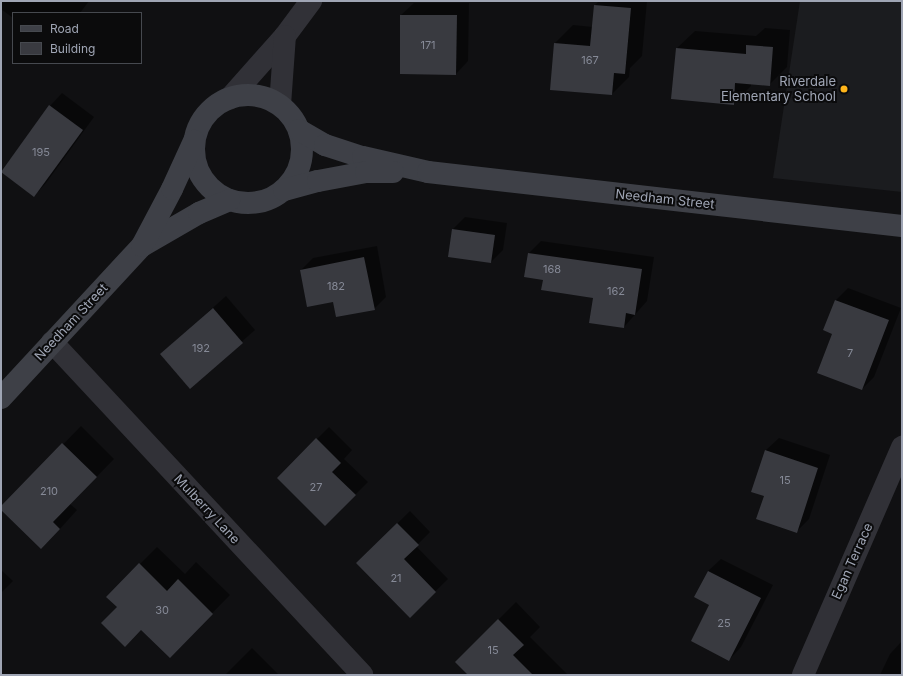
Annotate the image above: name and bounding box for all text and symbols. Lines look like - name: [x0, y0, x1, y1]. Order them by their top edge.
- legend: [12, 12, 142, 64]
- text: Road: [50, 21, 79, 36]
- house number: 171: [420, 38, 436, 52]
- text: Building: [50, 41, 95, 56]
- house number: 167: [581, 53, 599, 67]
- place label: Riverdale Elementary School: [721, 74, 836, 105]
- marker: Riverdale Elementary School: [839, 84, 849, 94]
- house number: 195: [32, 145, 50, 159]
- street label: Needham Street: [615, 186, 715, 212]
- house number: 168: [543, 262, 561, 276]
- house number: 182: [327, 279, 345, 293]
- street label: Needham Street: [31, 280, 111, 364]
- house number: 162: [607, 284, 625, 298]
- house number: 192: [192, 341, 210, 355]
- house number: 7: [847, 346, 853, 360]
- street label: Mulberry Lane: [171, 471, 243, 547]
- house number: 15: [779, 473, 791, 487]
- house number: 27: [310, 480, 322, 494]
- house number: 210: [40, 484, 58, 498]
- street label: Egan Terrace: [828, 521, 876, 601]
- house number: 21: [390, 571, 402, 585]
- house number: 30: [155, 603, 169, 617]
- house number: 25: [717, 616, 731, 630]
- house number: 15: [487, 643, 499, 657]

